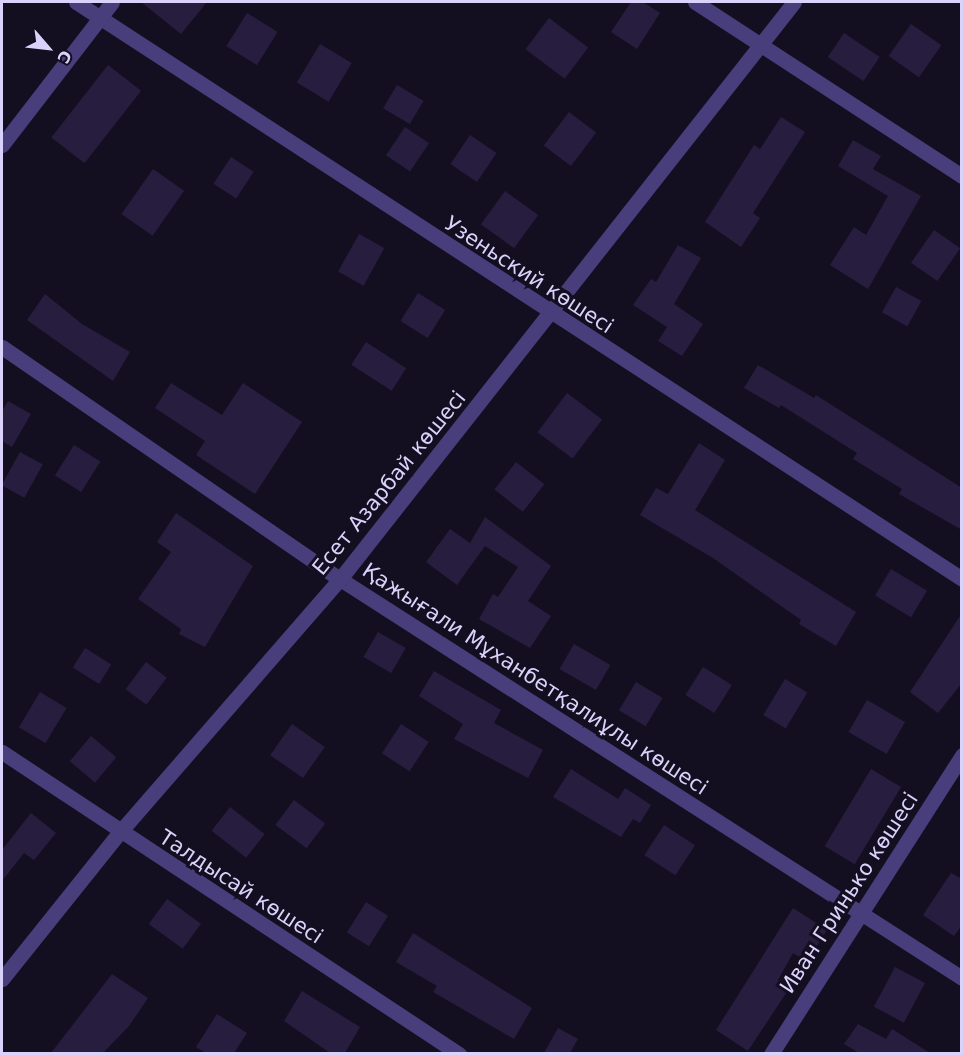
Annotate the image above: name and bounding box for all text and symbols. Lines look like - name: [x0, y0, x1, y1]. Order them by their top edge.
- north arrow: [18, 18, 78, 78]
- text: С: [53, 47, 75, 66]
- street label: Узеньский көшесі: [440, 211, 618, 339]
- street label: Есет Азарбай көшесі: [307, 386, 471, 580]
- street label: Қажығали Мұханбетқалиұлы көшесі: [358, 558, 712, 800]
- street label: Иван Гринько көшесі: [775, 788, 923, 998]
- street label: Талдысай көшесі: [154, 825, 328, 949]

